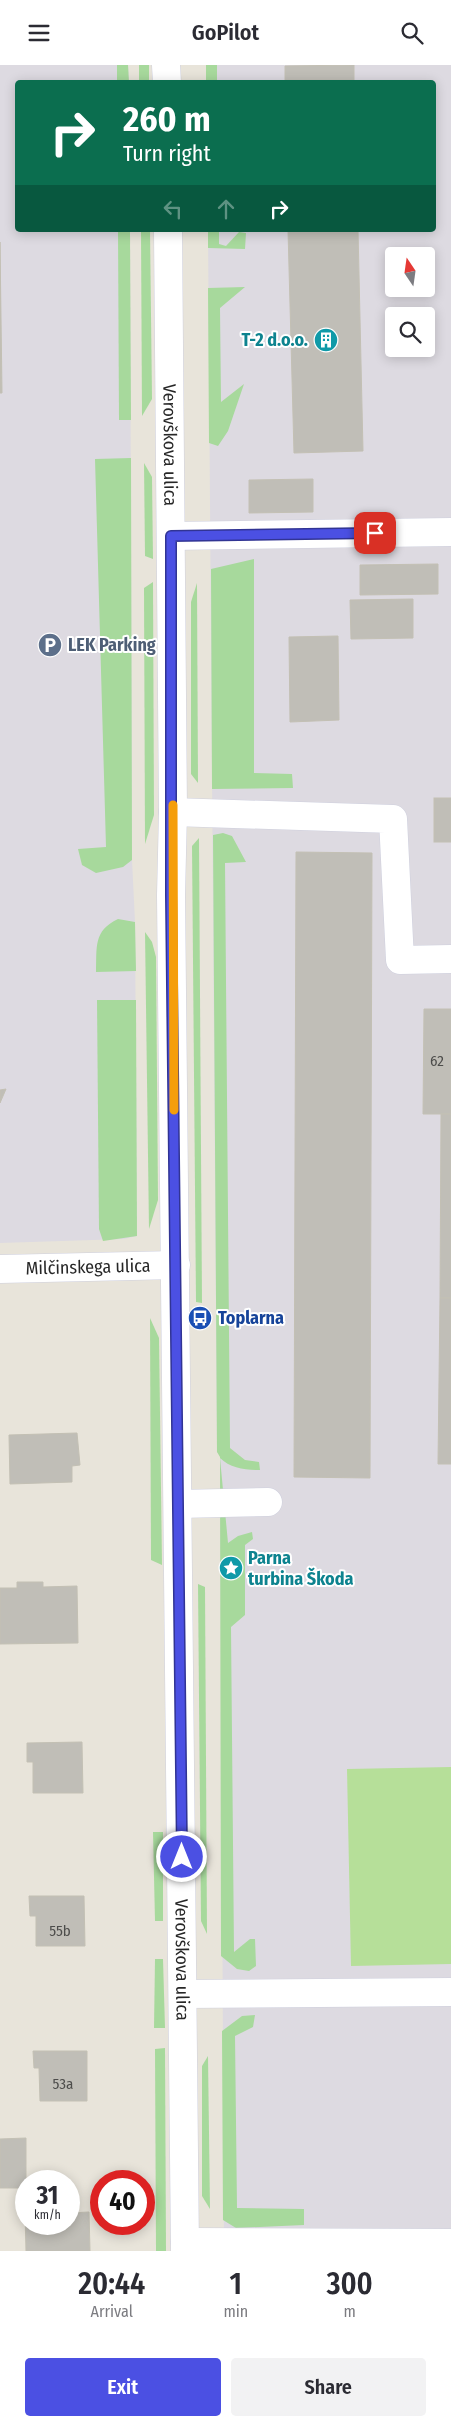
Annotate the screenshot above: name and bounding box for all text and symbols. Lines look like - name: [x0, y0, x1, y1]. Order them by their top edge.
- icon: menu: [25, 19, 53, 47]
- text: GoPilot: [192, 19, 259, 46]
- icon: search: [398, 19, 426, 47]
- text: 260 m: [123, 98, 211, 140]
- icon: right: [40, 100, 105, 165]
- text: Turn right: [123, 140, 211, 167]
- icon: left: [159, 195, 187, 223]
- icon: ahead: [212, 195, 240, 223]
- icon: right: [265, 195, 293, 223]
- north arrow: [385, 247, 435, 297]
- map controls: [385, 247, 435, 357]
- button: search: [385, 307, 435, 357]
- building icon: T-2 d.o.o.: [313, 327, 339, 353]
- place label: T-2 d.o.o.: [241, 329, 308, 351]
- street label: Verovškova ulica: [158, 384, 181, 506]
- pin: [354, 512, 396, 554]
- icon: arrive: [361, 519, 389, 547]
- parking icon: LEK Parking: [37, 632, 63, 658]
- place label: LEK Parking: [68, 634, 156, 656]
- house number: 62: [430, 1052, 444, 1070]
- street label: Milčinskega ulica: [25, 1255, 151, 1279]
- bus stop icon: Toplarna: [187, 1305, 213, 1331]
- place label: Toplarna: [218, 1307, 284, 1329]
- place label: Parna turbina Škoda: [248, 1547, 354, 1590]
- place icon: Parna turbina Škoda: [218, 1555, 244, 1581]
- position arrow: [155, 1830, 207, 1882]
- street label: Verovškova ulica: [170, 1899, 194, 2021]
- house number: 55b: [49, 1922, 71, 1940]
- house number: 53a: [53, 2075, 73, 2093]
- speed limit sign: 40: [90, 2170, 155, 2235]
- text: 31: [37, 2181, 58, 2211]
- text: km/h: [34, 2208, 61, 2222]
- text: 20:44: [78, 2266, 145, 2302]
- text: 1: [230, 2266, 242, 2302]
- text: 300: [326, 2266, 373, 2302]
- text: Arrival: [90, 2302, 133, 2321]
- text: min: [223, 2302, 248, 2321]
- text: m: [343, 2302, 356, 2321]
- button: Exit: [25, 2358, 221, 2416]
- button: Share: [231, 2358, 426, 2416]

